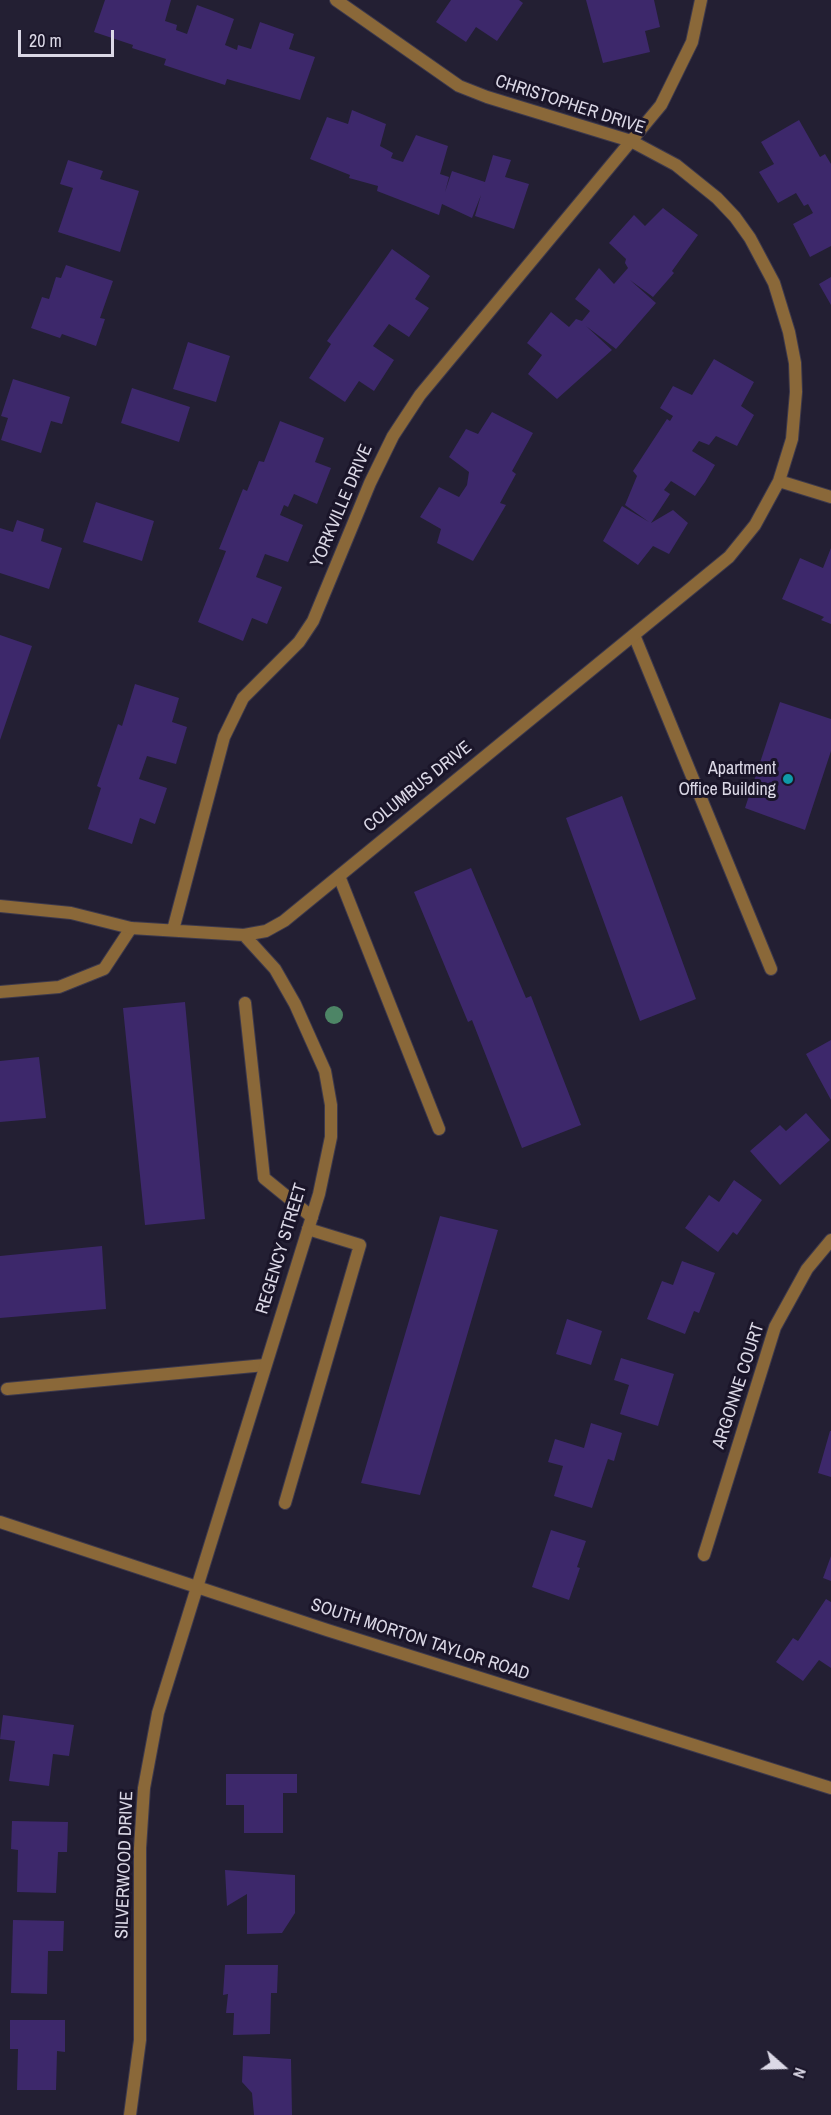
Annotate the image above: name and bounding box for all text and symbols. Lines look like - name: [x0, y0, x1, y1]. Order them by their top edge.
- scale bar: [21, 18, 117, 56]
- text: 20 m: [29, 28, 62, 53]
- street label: CHRISTOPHER DRIVE: [492, 71, 648, 139]
- street label: YORKVILLE DRIVE: [306, 441, 378, 571]
- street label: COLUMBUS DRIVE: [360, 737, 476, 837]
- place label: Apartment Office Building: [679, 758, 776, 800]
- marker: Apartment Office Building: [781, 772, 795, 786]
- street label: REGENCY STREET: [252, 1181, 312, 1317]
- street label: ARGONNE COURT: [708, 1320, 770, 1452]
- street label: SOUTH MORTON TAYLOR ROAD: [308, 1594, 532, 1686]
- street label: SILVERWOOD DRIVE: [112, 1791, 138, 1939]
- north arrow: [753, 2037, 813, 2097]
- text: N: [788, 2065, 812, 2081]

